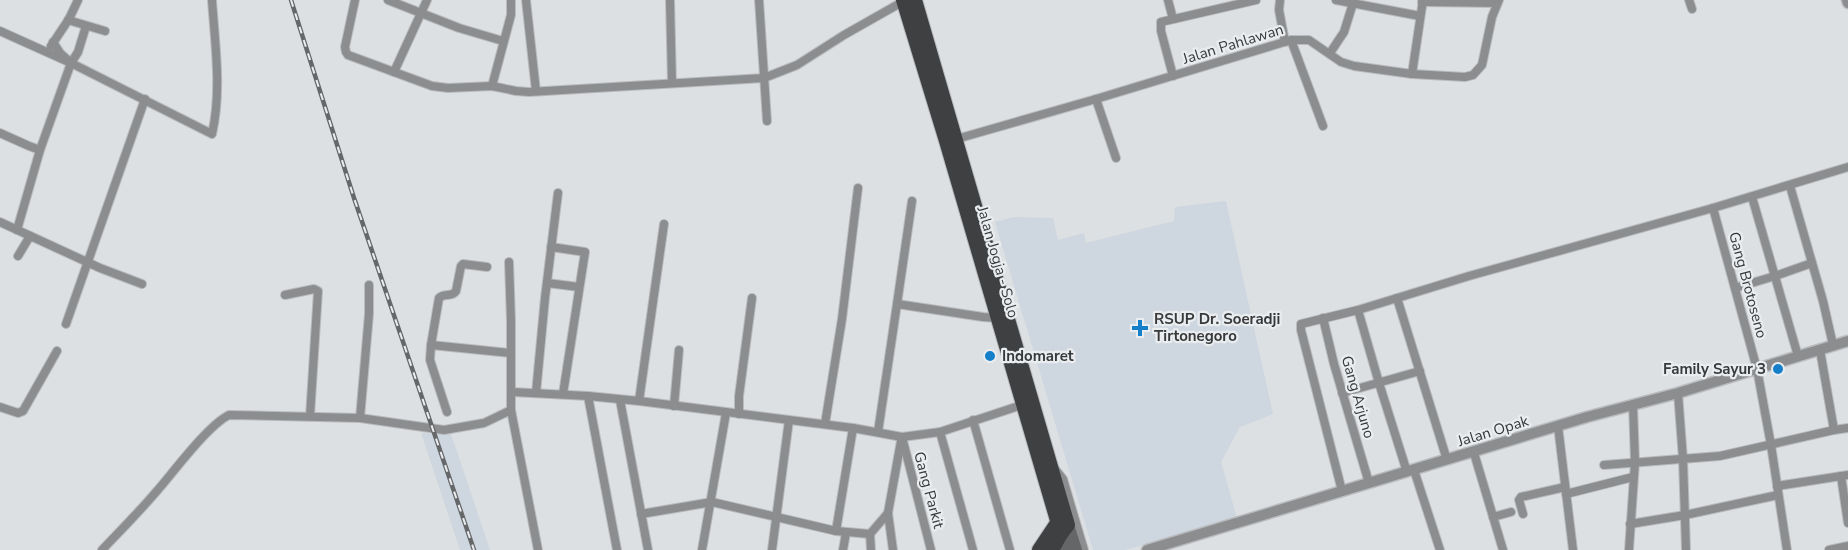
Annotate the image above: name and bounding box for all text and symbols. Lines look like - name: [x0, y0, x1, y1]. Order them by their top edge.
- street label: Jalan Pahlawan: [1179, 19, 1286, 69]
- street label: Jalan Jogja - Solo: [972, 203, 1024, 320]
- street label: Gang Brotoseno: [1724, 230, 1772, 340]
- place label: RSUP Dr. Soeradji Tirtonegoro: [1154, 309, 1280, 346]
- marker: RSUP Dr. Soeradji Tirtonegoro: [1131, 319, 1149, 337]
- place label: Indomaret: [1002, 346, 1074, 366]
- marker: Indomaret: [983, 349, 997, 363]
- street label: Gang Arjuno: [1337, 353, 1379, 441]
- place label: Family Sayur 3: [1663, 359, 1766, 379]
- marker: Family Sayur 3: [1771, 362, 1785, 376]
- street label: Jalan Opak: [1454, 411, 1531, 452]
- street label: Gang Parkit: [909, 449, 949, 531]

